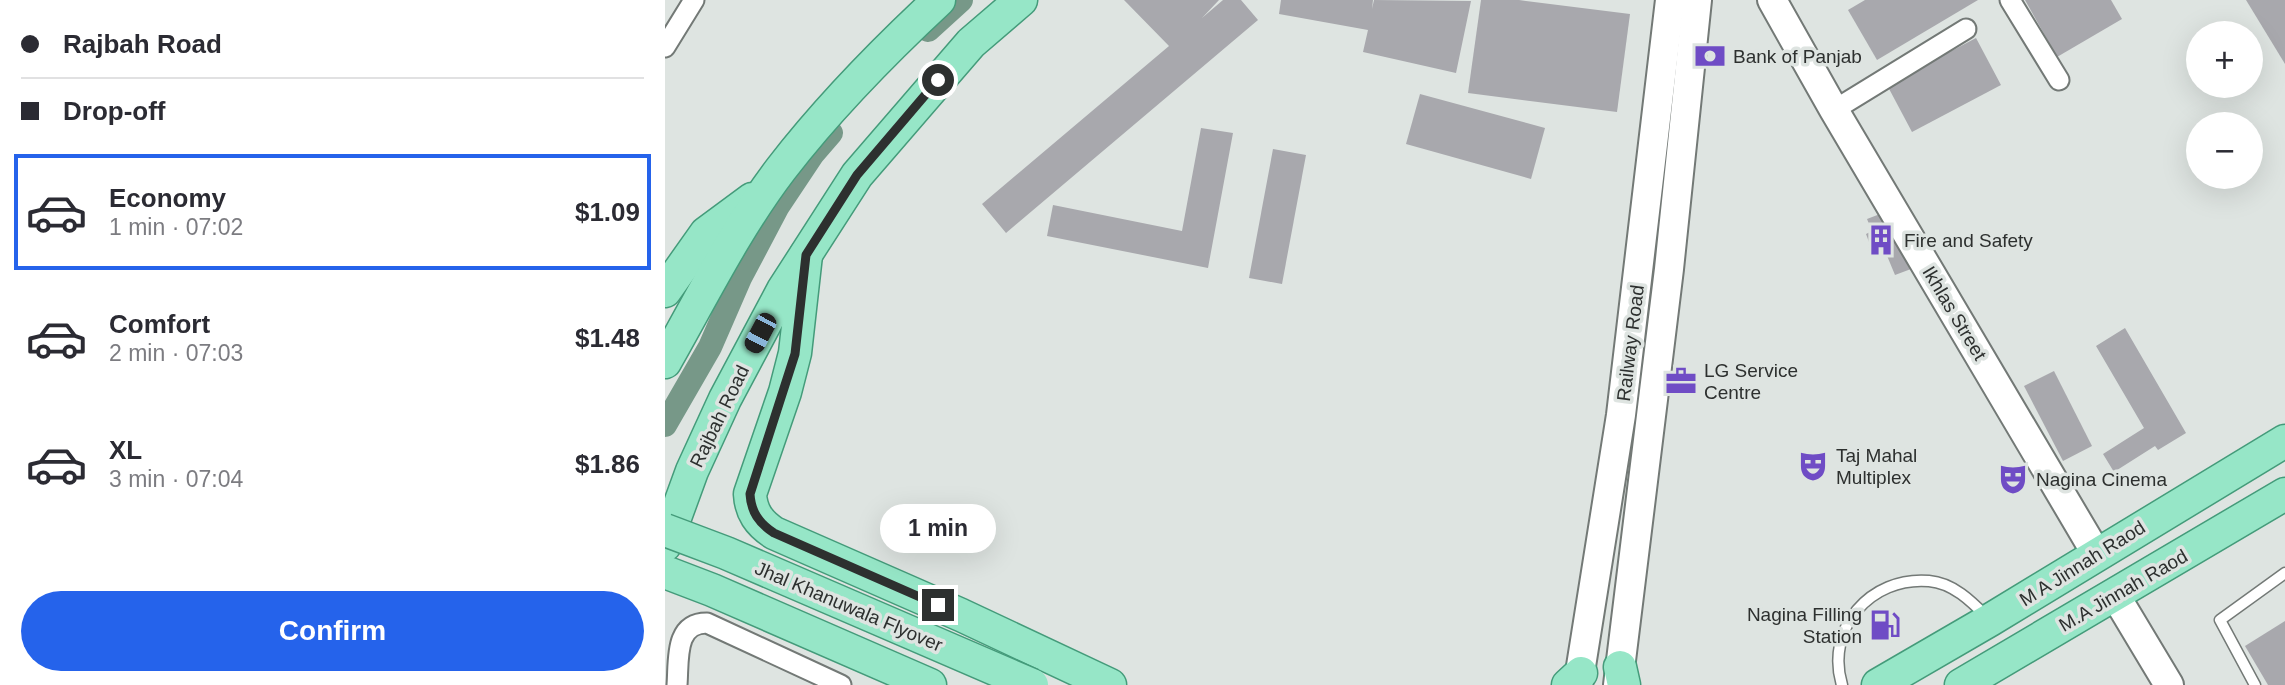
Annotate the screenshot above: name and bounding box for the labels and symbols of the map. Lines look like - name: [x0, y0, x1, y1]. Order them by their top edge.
- bank icon: Bank of Panjab: [1693, 39, 1727, 73]
- place label: Bank of Panjab: [1733, 46, 1862, 67]
- route start: [922, 64, 954, 96]
- building icon: Fire and Safety: [1864, 223, 1898, 257]
- place label: Fire and Safety: [1904, 230, 2033, 251]
- street label: Ikhlas Street: [1918, 263, 1991, 365]
- street label: Railway Road: [1613, 284, 1648, 403]
- car: [741, 310, 780, 356]
- place label: LG Service Centre: [1704, 360, 1798, 403]
- street label: Rajbah Road: [686, 362, 753, 471]
- office icon: LG Service Centre: [1664, 364, 1698, 398]
- place label: Taj Mahal Multiplex: [1836, 445, 1917, 488]
- theatre icon: Taj Mahal Multiplex: [1796, 449, 1830, 483]
- theatre icon: Nagina Cinema: [1996, 462, 2030, 496]
- place label: Nagina Cinema: [2036, 469, 2167, 490]
- callout: 1 min: [880, 504, 996, 552]
- street label: M A Jinnah Raod: [2016, 516, 2149, 610]
- street label: M.A Jinnah Raod: [2055, 545, 2191, 636]
- street label: Jhal Khanuwala Flyover: [752, 557, 946, 656]
- route end: [922, 589, 954, 621]
- place label: Nagina Filling Station: [1747, 604, 1862, 647]
- fuel station icon: Nagina Filling Station: [1868, 608, 1902, 642]

